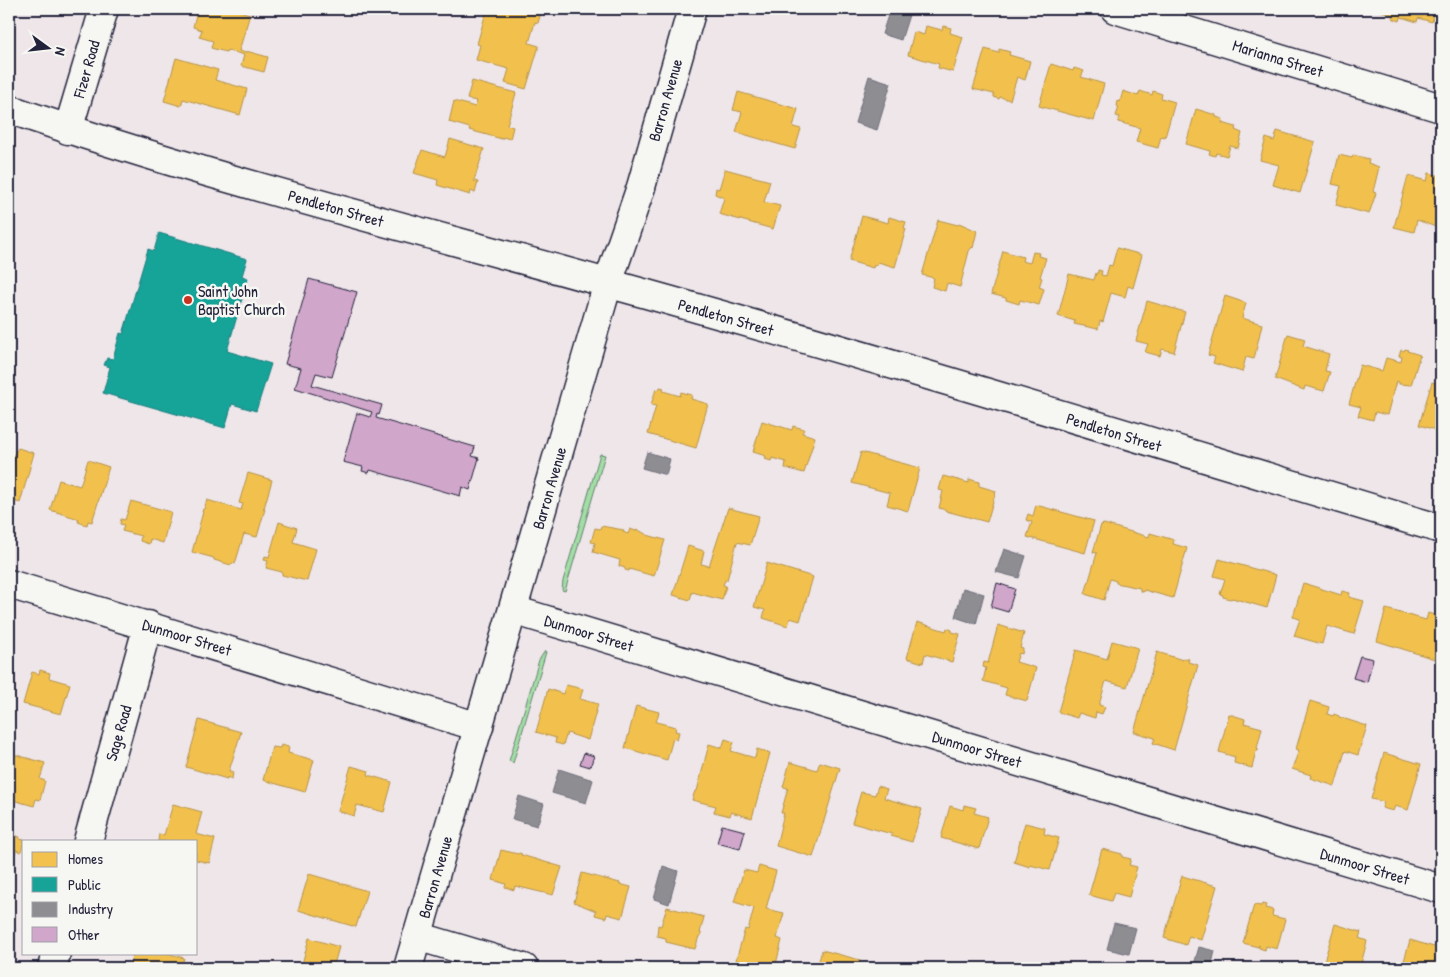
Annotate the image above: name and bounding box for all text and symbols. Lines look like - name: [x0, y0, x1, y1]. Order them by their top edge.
- north arrow: [22, 22, 72, 72]
- street label: Marianna Street: [1230, 34, 1326, 82]
- street label: Fizer Road: [67, 38, 105, 101]
- text: N: [51, 45, 71, 58]
- street label: Barron Avenue: [643, 56, 687, 144]
- street label: Pendleton Street: [286, 184, 387, 232]
- place label: Saint John Baptist Church: [198, 280, 285, 320]
- street label: Pendleton Street: [676, 293, 777, 341]
- marker: Saint John Baptist Church: [182, 294, 194, 306]
- street label: Pendleton Street: [1064, 407, 1165, 457]
- street label: Barron Avenue: [527, 444, 571, 532]
- street label: Dunmoor Street: [542, 609, 637, 657]
- street label: Dunmoor Street: [140, 613, 235, 661]
- street label: Sage Road: [100, 703, 136, 763]
- street label: Dunmoor Street: [930, 725, 1025, 773]
- street label: Barron Avenue: [413, 833, 457, 921]
- legend: [22, 840, 198, 954]
- street label: Dunmoor Street: [1318, 842, 1413, 890]
- text: Homes: [68, 848, 103, 869]
- text: Public: [68, 874, 101, 895]
- text: Industry: [68, 898, 113, 919]
- text: Other: [68, 924, 100, 945]

